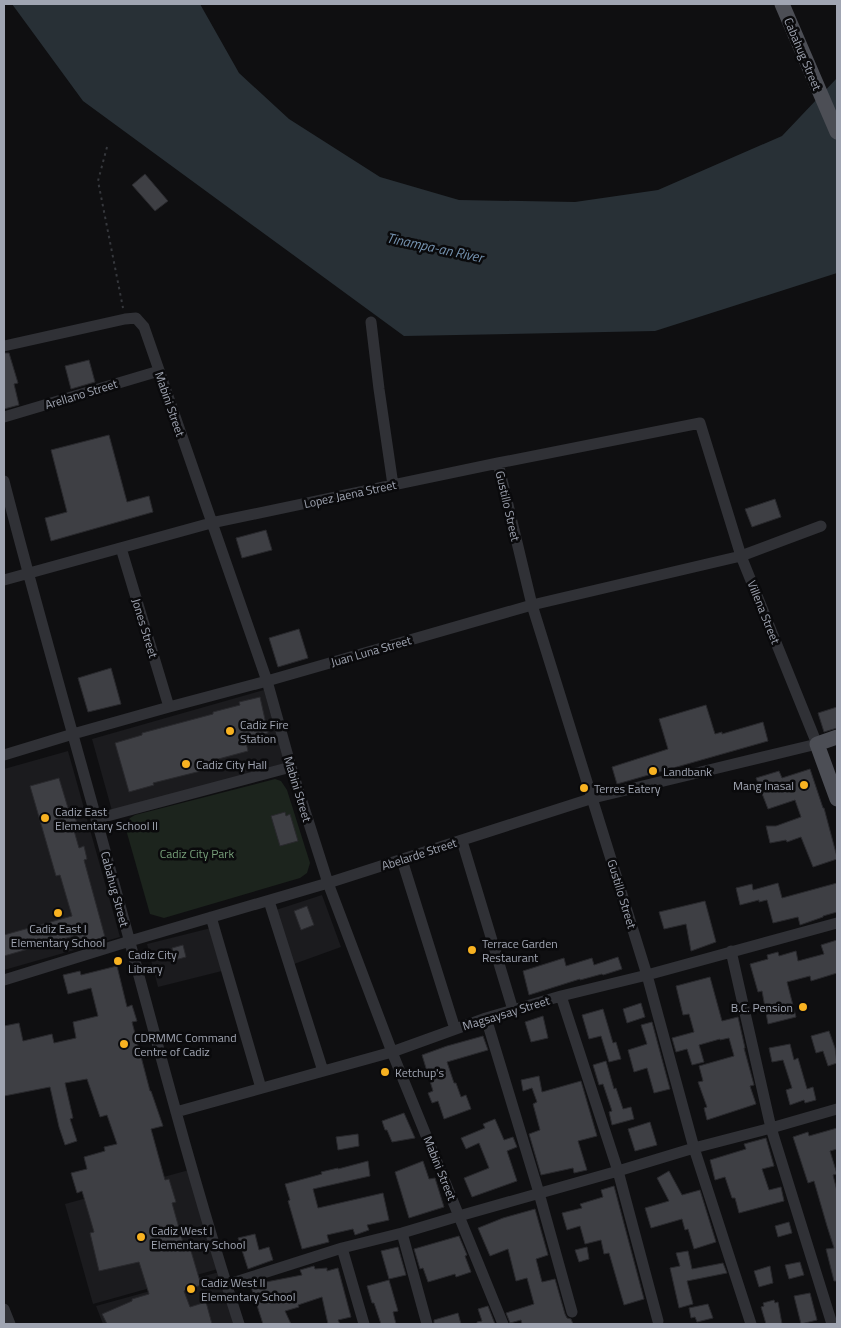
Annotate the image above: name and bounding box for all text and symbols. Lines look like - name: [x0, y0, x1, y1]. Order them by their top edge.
- street label: Cabahug Street: [779, 15, 827, 94]
- water label: Tinampa-an River: [385, 227, 487, 268]
- street label: Mabini Street: [150, 369, 190, 440]
- street label: Arellano Street: [42, 374, 120, 414]
- street label: Gustillo Street: [491, 469, 525, 544]
- street label: Lopez Jaena Street: [302, 475, 399, 513]
- street label: Villena Street: [743, 577, 786, 647]
- street label: Jones Street: [127, 596, 163, 661]
- street label: Juan Luna Street: [328, 630, 414, 672]
- place label: Cadiz Fire Station: [240, 715, 289, 748]
- marker: Cadiz Fire Station: [224, 725, 236, 737]
- street label: Mabini Street: [279, 754, 317, 825]
- place label: Cadiz City Hall: [196, 755, 267, 774]
- marker: Cadiz City Hall: [180, 758, 192, 770]
- place label: Landbank: [663, 762, 712, 781]
- marker: Landbank: [647, 765, 659, 777]
- place label: Mang Inasal: [733, 776, 794, 795]
- place label: Terres Eatery: [594, 779, 661, 798]
- marker: Mang Inasal: [798, 779, 810, 791]
- marker: Terres Eatery: [578, 782, 590, 794]
- place label: Cadiz East Elementary School II: [55, 802, 158, 835]
- marker: Cadiz East Elementary School II: [39, 812, 51, 824]
- street label: Abelarde Street: [379, 833, 460, 875]
- park label: Cadiz City Park: [160, 844, 234, 863]
- street label: Cabahug Street: [96, 849, 134, 930]
- street label: Gustillo Street: [602, 857, 642, 932]
- marker: Cadiz East I Elementary School: [52, 907, 64, 919]
- place label: Cadiz East I Elementary School: [11, 919, 105, 952]
- place label: Terrace Garden Restaurant: [482, 934, 558, 967]
- marker: Terrace Garden Restaurant: [466, 944, 478, 956]
- place label: Cadiz City Library: [128, 945, 177, 978]
- marker: Cadiz City Library: [112, 955, 124, 967]
- street label: Magsaysay Street: [460, 990, 553, 1035]
- place label: B.C. Pension: [731, 998, 793, 1017]
- marker: B.C. Pension: [797, 1001, 809, 1013]
- place label: CDRMMC Command Centre of Cadiz: [134, 1028, 237, 1061]
- marker: CDRMMC Command Centre of Cadiz: [118, 1038, 130, 1050]
- place label: Ketchup's: [395, 1063, 445, 1082]
- marker: Ketchup's: [379, 1066, 391, 1078]
- street label: Mabini Street: [419, 1133, 462, 1204]
- place label: Cadiz West I Elementary School: [151, 1221, 245, 1254]
- marker: Cadiz West I Elementary School: [135, 1231, 147, 1243]
- place label: Cadiz West II Elementary School: [201, 1273, 295, 1306]
- marker: Cadiz West II Elementary School: [185, 1283, 197, 1295]

